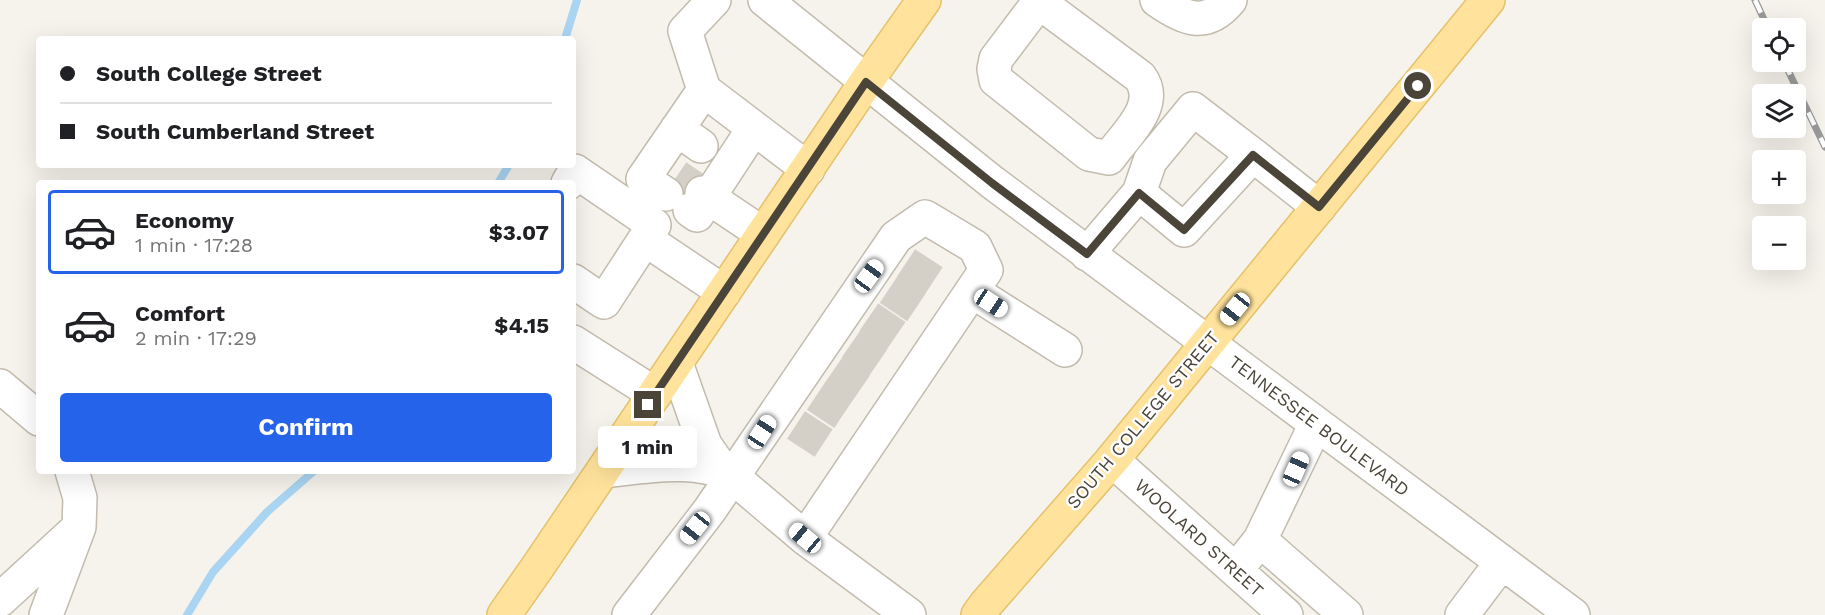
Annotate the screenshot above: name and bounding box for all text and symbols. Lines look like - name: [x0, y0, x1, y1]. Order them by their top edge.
- map controls: [1752, 18, 1806, 270]
- button: locate: [1752, 18, 1806, 72]
- text: South College Street: [96, 61, 322, 86]
- route start: [1404, 72, 1431, 99]
- button: layers: [1752, 84, 1806, 138]
- text: South Cumberland Street: [96, 119, 374, 144]
- button: +: [1752, 150, 1806, 204]
- icon: car: [63, 205, 117, 259]
- text: Economy: [135, 208, 234, 233]
- button: −: [1752, 216, 1806, 270]
- text: $3.07: [489, 220, 549, 245]
- text: 1 min · 17:28: [135, 233, 253, 257]
- car: [851, 256, 887, 296]
- car: [971, 286, 1011, 320]
- car: [1217, 289, 1253, 329]
- icon: car: [63, 298, 117, 352]
- text: Comfort: [135, 301, 225, 326]
- text: $4.15: [494, 313, 549, 338]
- text: 2 min · 17:29: [135, 326, 257, 350]
- street label: SOUTH COLLEGE STREET: [1062, 327, 1223, 513]
- street label: TENNESSEE BOULEVARD: [1225, 351, 1414, 500]
- route end: [634, 391, 661, 418]
- button: Confirm: [60, 393, 552, 462]
- car: [745, 412, 779, 452]
- callout: 1 min: [598, 426, 698, 468]
- text: 1 min: [622, 435, 673, 459]
- car: [1280, 449, 1312, 489]
- street label: WOOLARD STREET: [1131, 474, 1268, 601]
- car: [677, 508, 713, 548]
- car: [785, 520, 825, 556]

